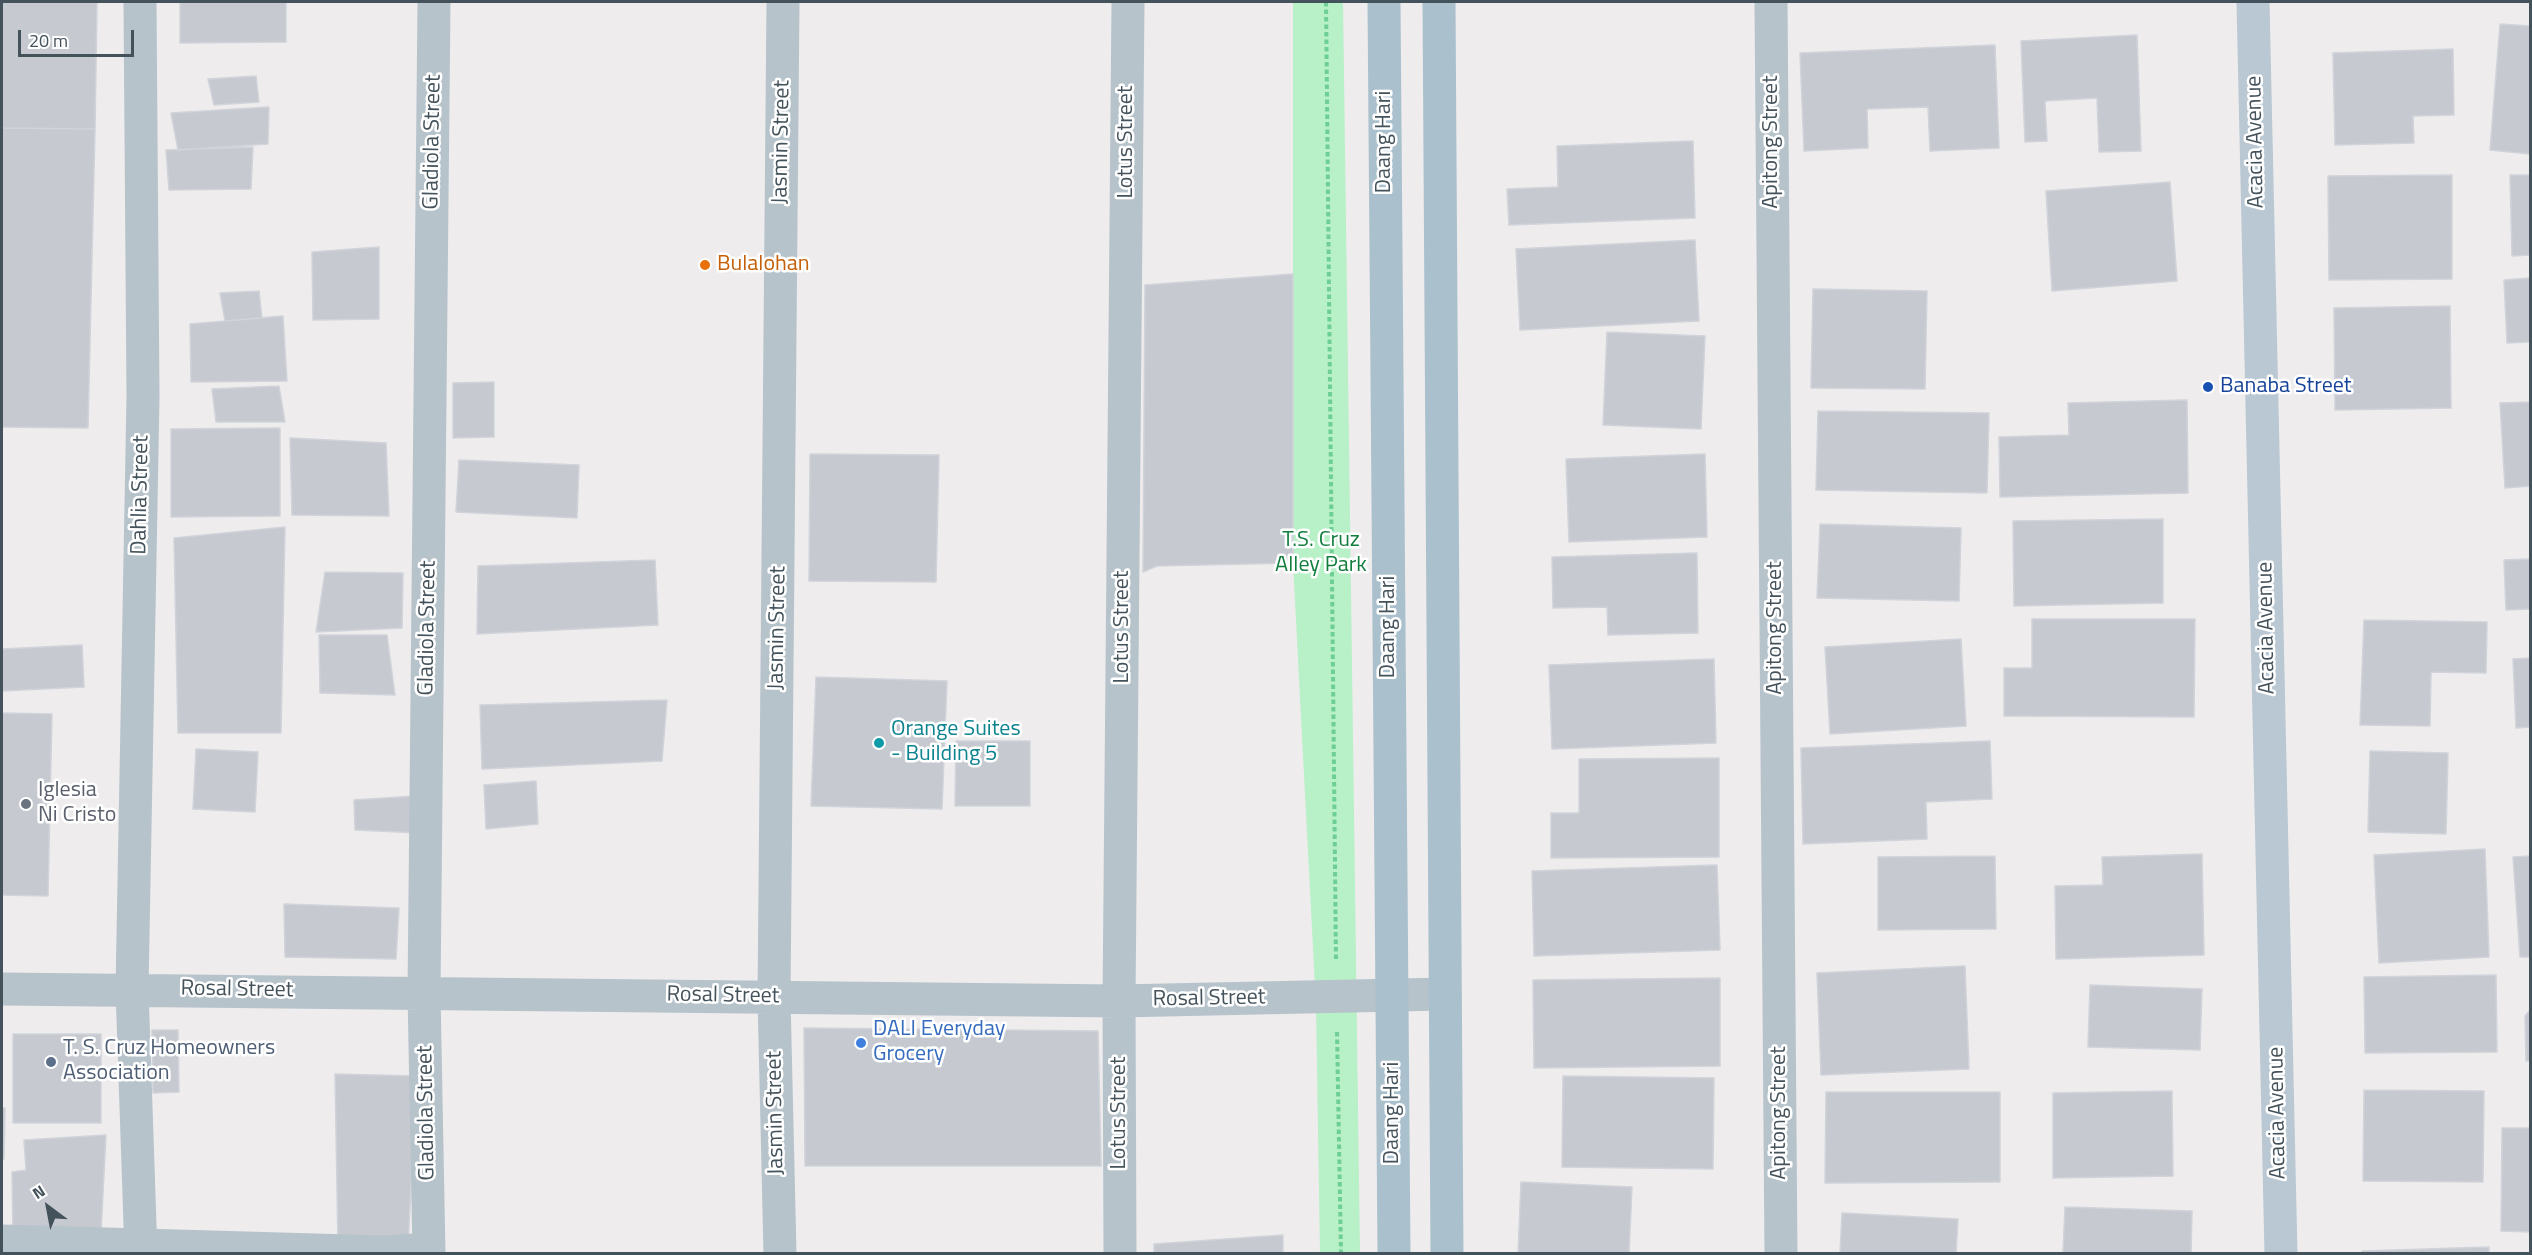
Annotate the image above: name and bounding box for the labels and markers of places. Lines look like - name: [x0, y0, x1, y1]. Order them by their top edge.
- place label: Bulalohan: [717, 252, 810, 278]
- marker: Bulalohan: [698, 258, 712, 272]
- place label: Banaba Street: [2220, 374, 2352, 400]
- marker: Banaba Street: [2201, 380, 2215, 394]
- place label: Orange Suites - Building 5: [891, 717, 1021, 768]
- marker: Orange Suites - Building 5: [872, 736, 886, 750]
- place label: Iglesia Ni Cristo: [38, 778, 116, 830]
- marker: Iglesia Ni Cristo: [19, 797, 33, 811]
- place label: DALI Everyday Grocery: [873, 1017, 1005, 1068]
- place label: T. S. Cruz Homeowners Association: [63, 1036, 275, 1088]
- marker: DALI Everyday Grocery: [854, 1036, 868, 1050]
- marker: T. S. Cruz Homeowners Association: [44, 1055, 58, 1069]

